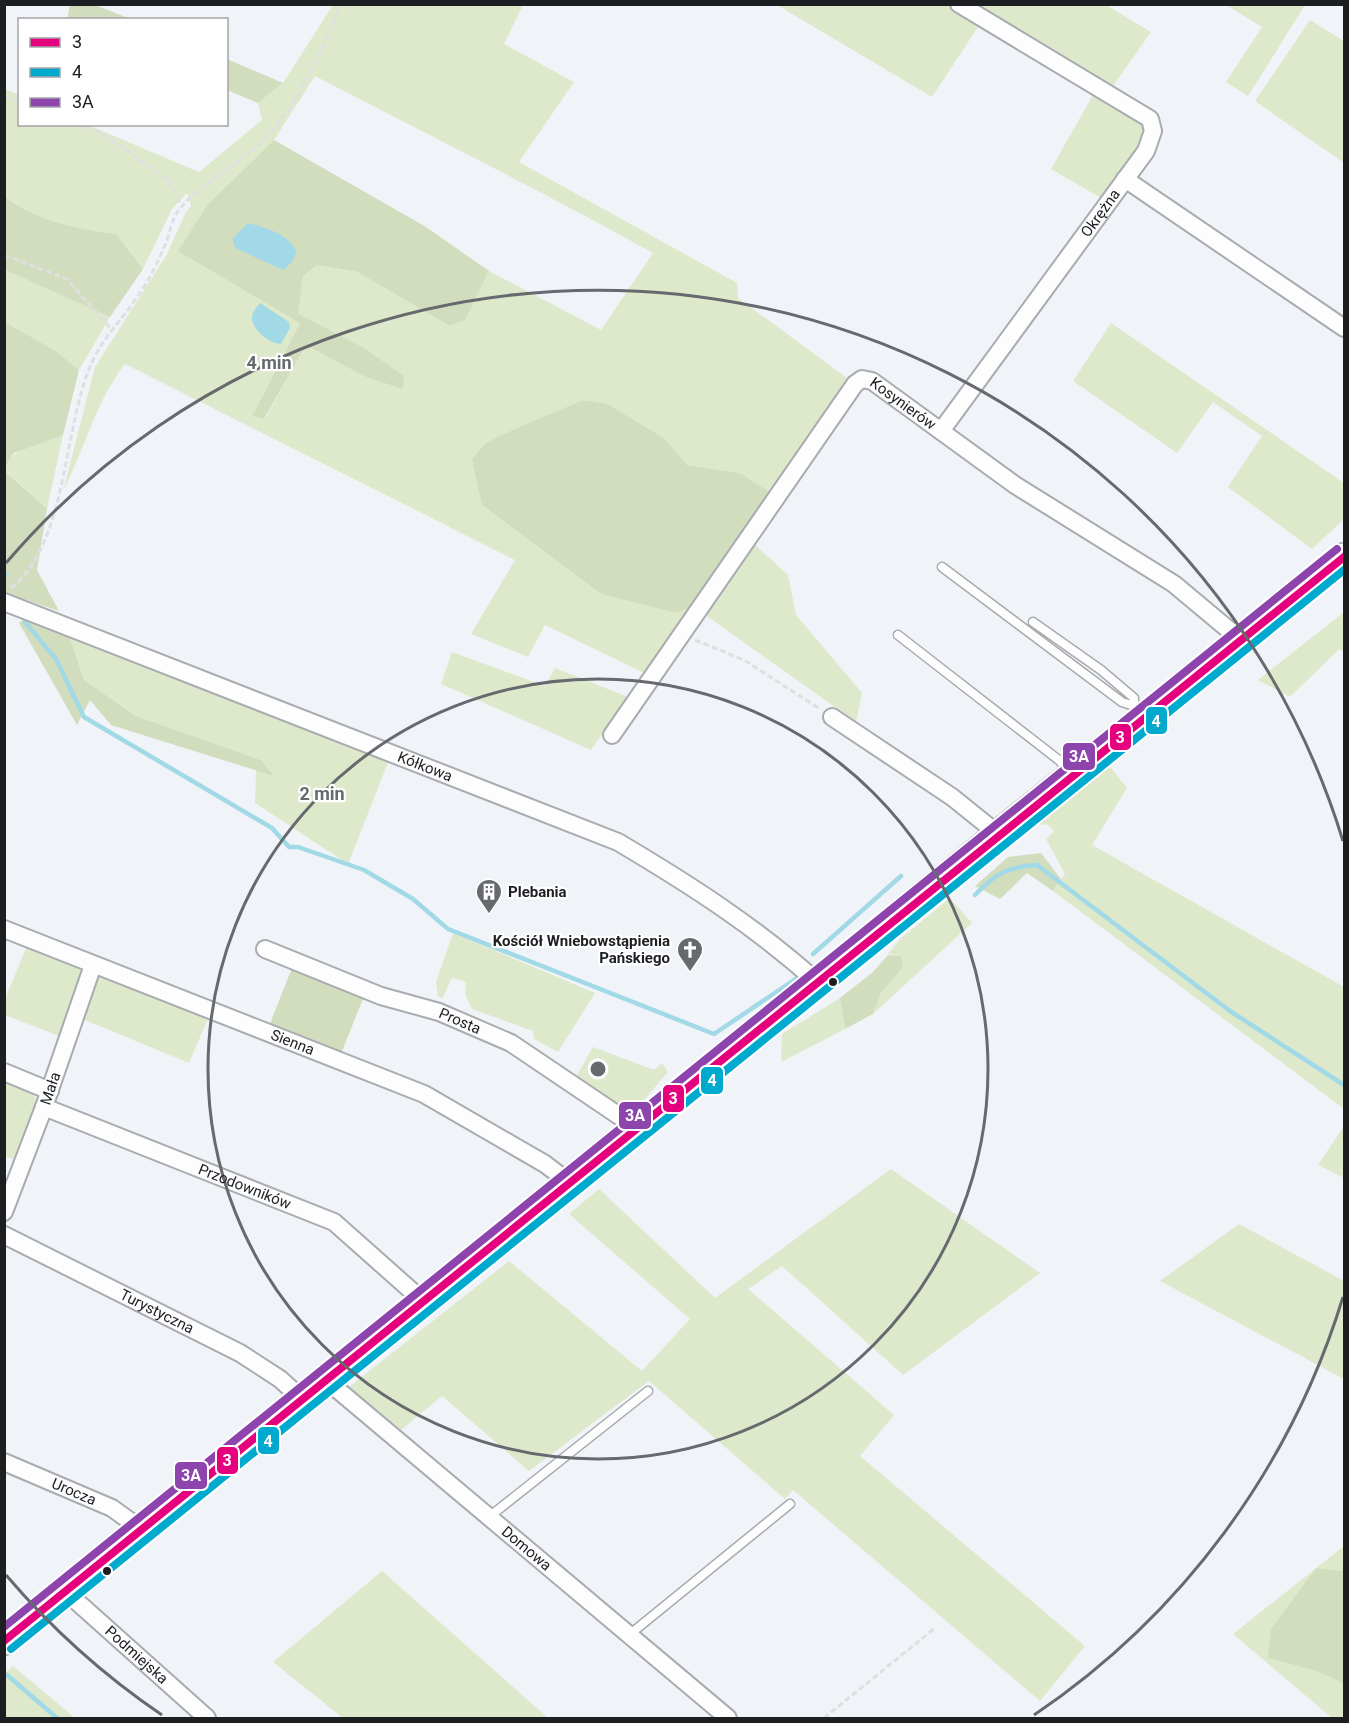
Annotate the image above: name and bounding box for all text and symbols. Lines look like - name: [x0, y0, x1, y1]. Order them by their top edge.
- legend: [18, 18, 228, 126]
- text: 3: [72, 31, 82, 52]
- text: 4: [72, 61, 82, 82]
- text: 3A: [72, 91, 94, 112]
- street label: Okrężna: [1077, 186, 1124, 241]
- text: 4 min: [246, 352, 292, 373]
- street label: Kosynierów: [866, 373, 940, 434]
- line badge: 4: [1145, 706, 1168, 735]
- text: 4: [1151, 712, 1161, 731]
- line badge: 3: [1109, 723, 1132, 751]
- text: 3: [1115, 728, 1125, 747]
- line badge: 3A: [1062, 742, 1096, 771]
- text: 3A: [1069, 747, 1089, 766]
- street label: Kółkowa: [395, 748, 455, 785]
- text: 2 min: [299, 783, 345, 804]
- building icon: Plebania: [474, 877, 504, 915]
- place label: Plebania: [508, 883, 567, 901]
- place label: Kościół Wniebowstąpienia Pańskiego: [493, 932, 670, 967]
- church icon: Kościół Wniebowstąpienia Pańskiego: [675, 935, 705, 973]
- unlabelled marker: [827, 976, 839, 988]
- street label: Prosta: [436, 1004, 484, 1038]
- street label: Sienna: [268, 1026, 317, 1059]
- centre of rings: [588, 1059, 608, 1079]
- line badge: 4: [700, 1066, 724, 1095]
- street label: Mała: [36, 1070, 64, 1107]
- text: 4: [707, 1071, 717, 1090]
- line badge: 3: [662, 1084, 685, 1113]
- text: 3: [668, 1089, 678, 1108]
- line badge: 3A: [618, 1101, 652, 1130]
- text: 3A: [625, 1106, 645, 1125]
- street label: Przodowników: [196, 1160, 294, 1213]
- street label: Turystyczna: [117, 1285, 197, 1337]
- line badge: 4: [257, 1426, 280, 1455]
- text: 4: [263, 1432, 273, 1451]
- line badge: 3: [216, 1446, 239, 1475]
- text: 3: [222, 1451, 232, 1470]
- line badge: 3A: [174, 1461, 208, 1490]
- text: 3A: [181, 1466, 201, 1485]
- street label: Urocza: [49, 1474, 99, 1509]
- street label: Domowa: [498, 1523, 555, 1575]
- unlabelled marker: [101, 1565, 113, 1577]
- street label: Podmiejska: [101, 1622, 172, 1688]

